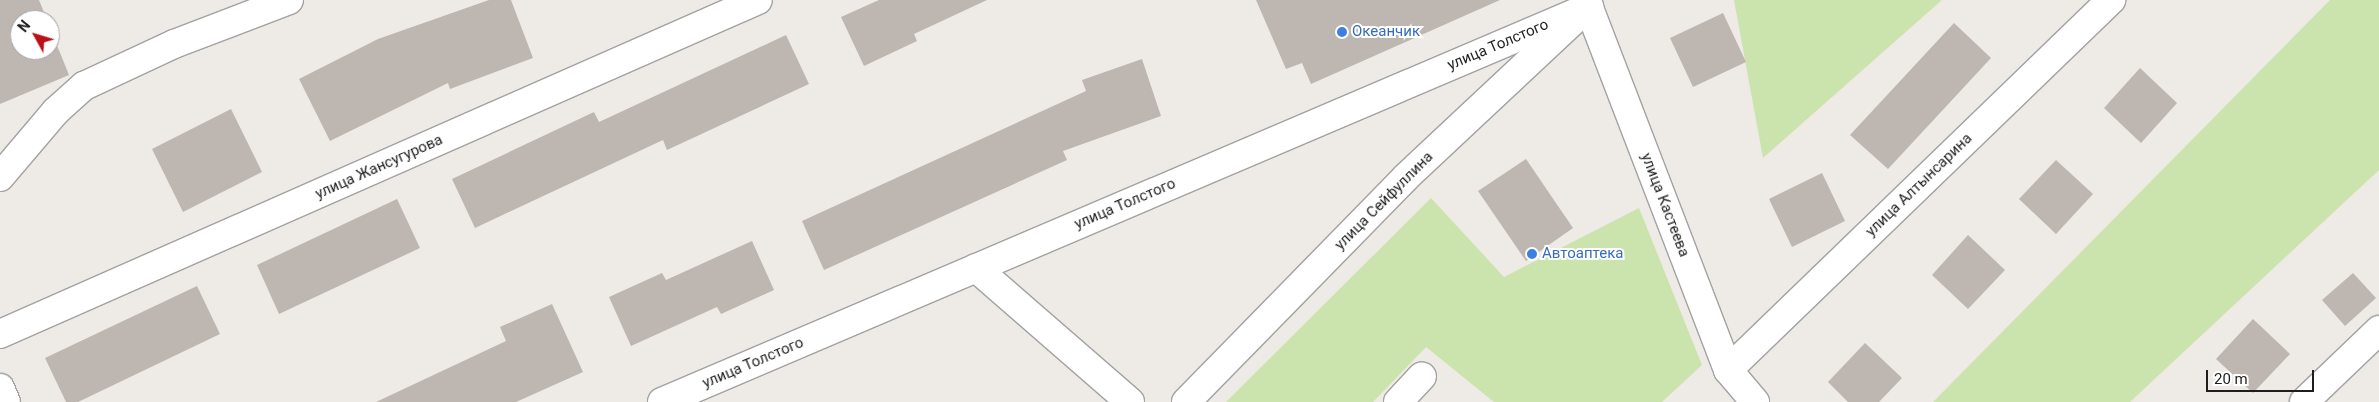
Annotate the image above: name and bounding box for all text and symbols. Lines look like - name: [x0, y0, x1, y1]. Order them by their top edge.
- north arrow: [10, 10, 60, 60]
- street label: улица Толстого: [1445, 16, 1551, 74]
- text: N: [15, 17, 33, 35]
- place label: Океанчик: [1352, 23, 1420, 41]
- marker: Океанчик: [1336, 26, 1348, 38]
- street label: улица Алтынсарина: [1862, 130, 1976, 240]
- street label: улица Жансугурова: [313, 131, 445, 203]
- street label: улица Сейфуллина: [1331, 148, 1437, 254]
- street label: улица Кастеева: [1637, 151, 1693, 259]
- street label: улица Толстого: [1072, 175, 1178, 233]
- place label: Автоаптека: [1542, 245, 1623, 263]
- marker: Автоаптека: [1526, 248, 1538, 260]
- street label: улица Толстого: [700, 334, 806, 392]
- scale bar: [2209, 360, 2316, 392]
- text: 20 m: [2214, 370, 2248, 388]

